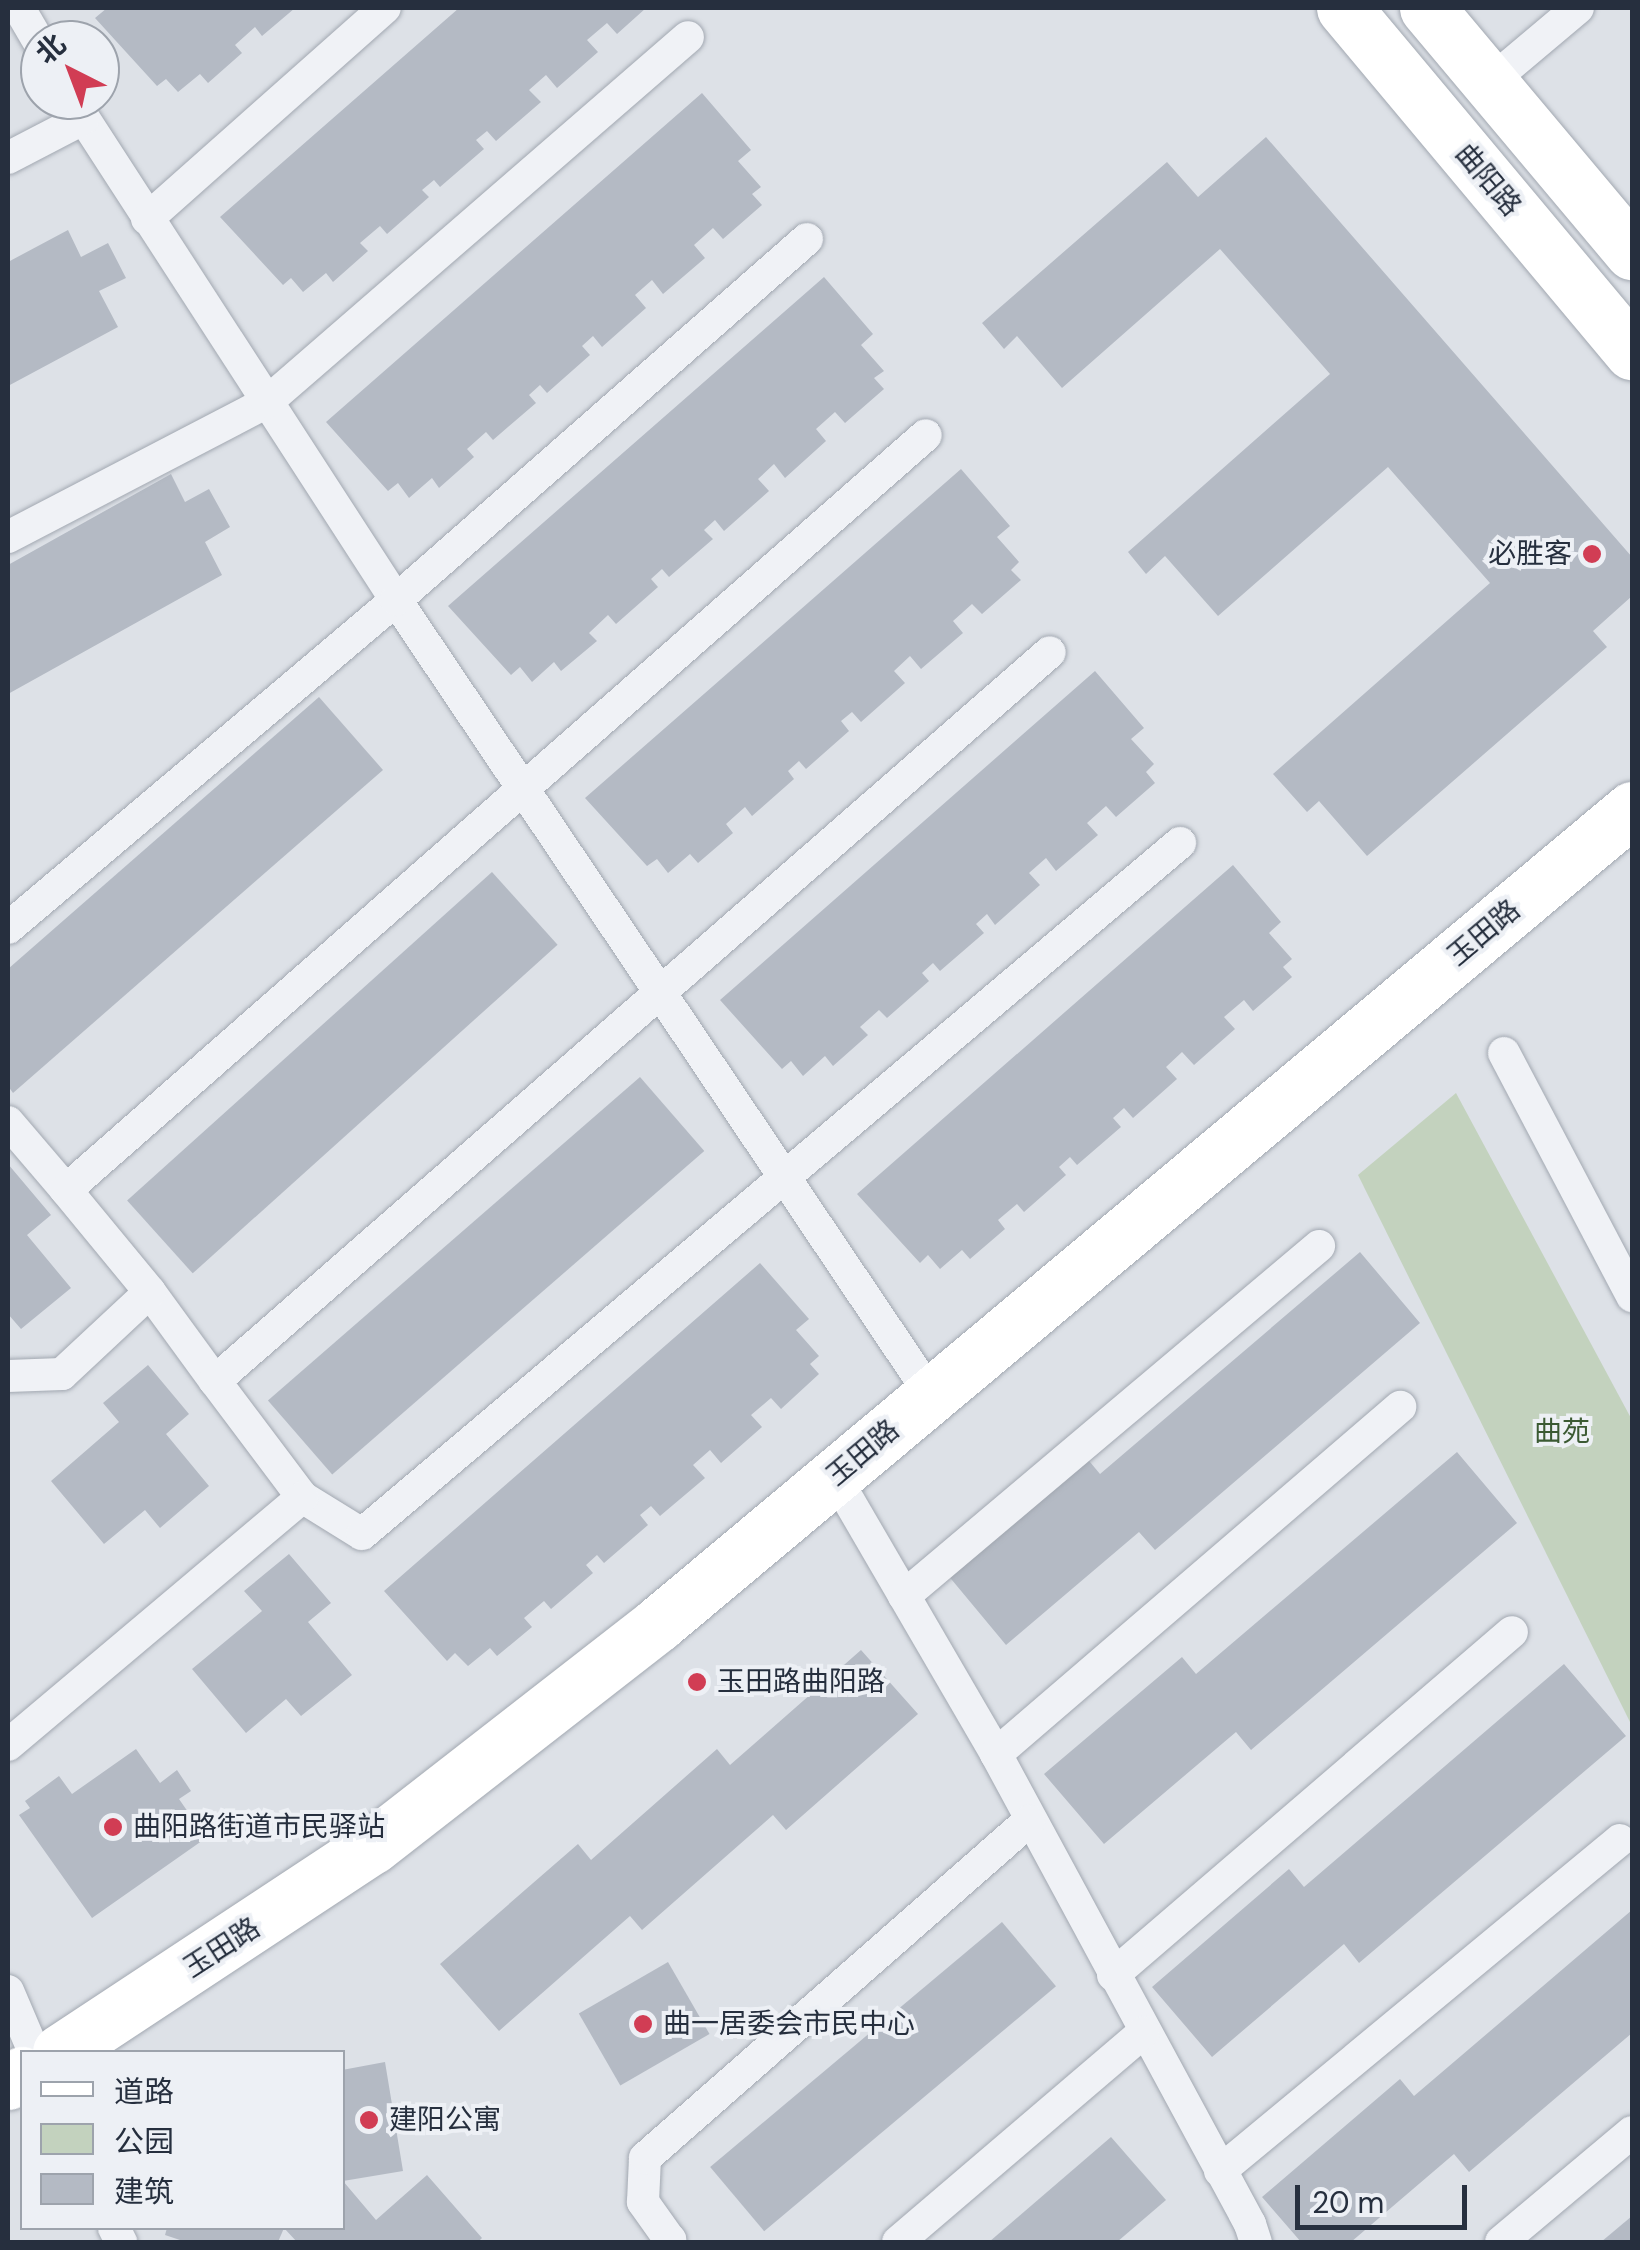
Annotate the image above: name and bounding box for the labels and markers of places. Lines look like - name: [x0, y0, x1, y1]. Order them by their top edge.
- place label: 必胜客: [1488, 537, 1572, 571]
- marker: 必胜客: [1581, 543, 1603, 565]
- place label: 玉田路曲阳路: [717, 1665, 885, 1699]
- marker: 玉田路曲阳路: [686, 1671, 708, 1693]
- place label: 曲阳路街道市民驿站: [133, 1810, 385, 1844]
- marker: 曲阳路街道市民驿站: [102, 1816, 124, 1838]
- place label: 曲一居委会市民中心: [663, 2007, 915, 2041]
- marker: 曲一居委会市民中心: [632, 2013, 654, 2035]
- place label: 建阳公寓: [389, 2103, 501, 2137]
- marker: 建阳公寓: [358, 2109, 380, 2131]

